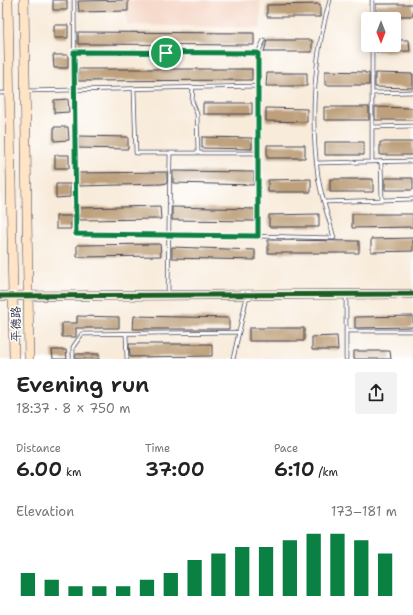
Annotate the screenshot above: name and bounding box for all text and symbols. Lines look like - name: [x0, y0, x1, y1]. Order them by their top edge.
- north arrow: [361, 12, 401, 52]
- map controls: [361, 12, 401, 52]
- pin: [149, 36, 183, 70]
- icon: arrive: [155, 42, 177, 64]
- street label: 平德路: [8, 306, 24, 342]
- text: Evening run: [16, 370, 149, 399]
- button: share: [355, 372, 397, 414]
- text: 18:37 · 8 × 750 m: [16, 400, 131, 417]
- text: Distance: [16, 441, 61, 456]
- text: Time: [145, 441, 170, 456]
- text: Pace: [274, 441, 298, 456]
- text: 6.00: [16, 456, 62, 482]
- text: 37:00: [145, 456, 205, 482]
- text: 6:10: [274, 456, 315, 482]
- text: km: [62, 465, 81, 480]
- text: /km: [315, 465, 338, 480]
- text: Elevation: [16, 503, 74, 520]
- text: 173–181 m: [331, 503, 397, 520]

